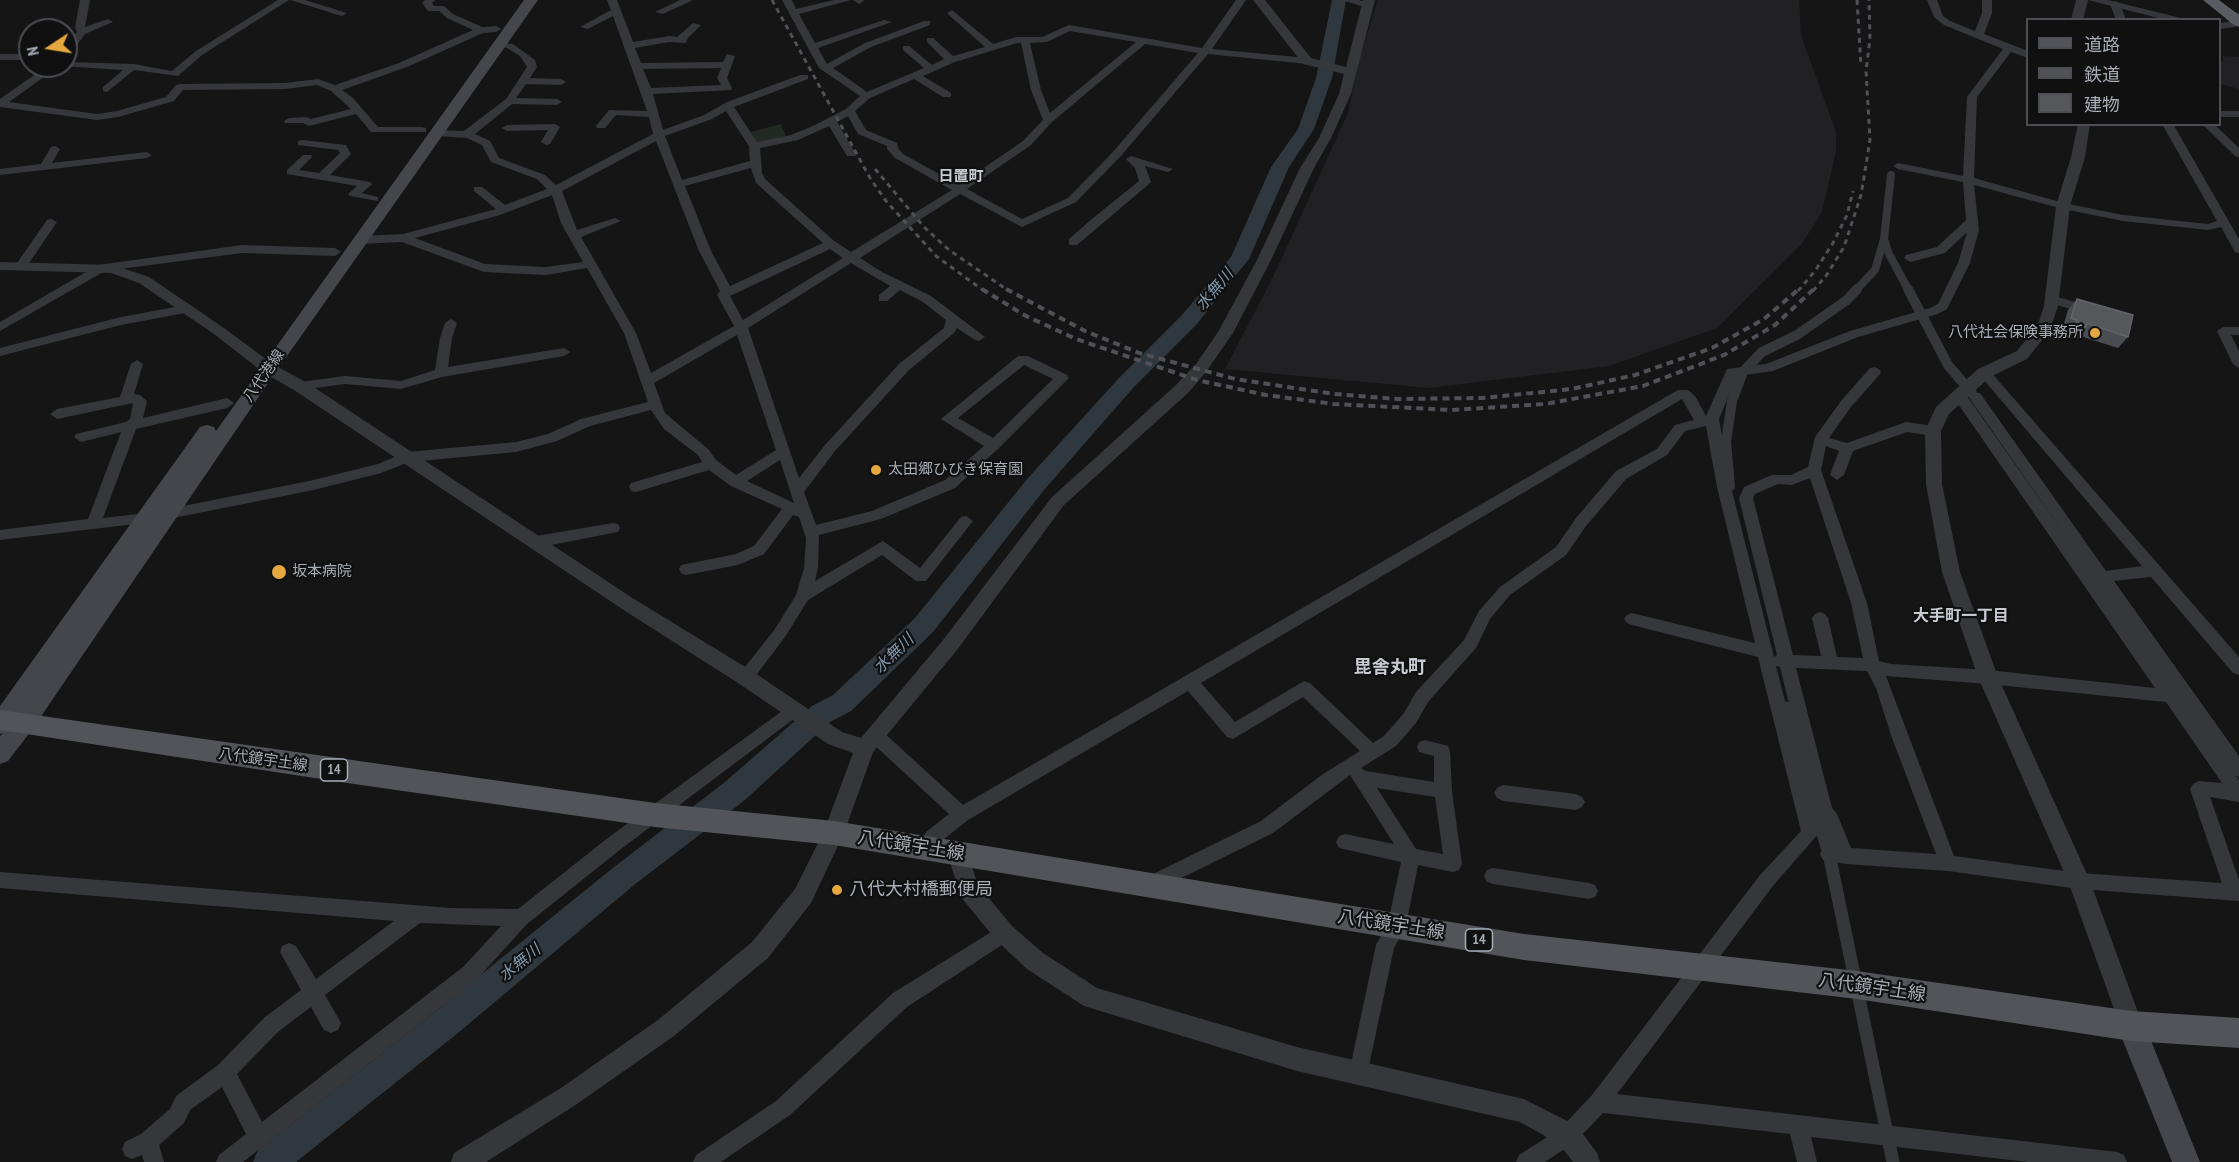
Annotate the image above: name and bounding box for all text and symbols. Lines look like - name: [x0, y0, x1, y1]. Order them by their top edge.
- north arrow: [18, 18, 78, 78]
- legend: [2026, 18, 2221, 126]
- text: 道路: [2084, 33, 2120, 56]
- text: N: [22, 45, 43, 58]
- text: 鉄道: [2084, 63, 2120, 86]
- text: 建物: [2084, 93, 2120, 116]
- district label: 日置町: [939, 168, 983, 186]
- water label: 水無川: [1192, 265, 1238, 315]
- place label: 八代社会保険事務所: [1948, 324, 2083, 342]
- marker: 八代社会保険事務所: [2088, 326, 2102, 340]
- street label: 八代港線: [239, 346, 289, 406]
- place label: 太田郷ひびき保育園: [888, 461, 1023, 479]
- marker: 太田郷ひびき保育園: [869, 463, 883, 477]
- marker: 坂本病院: [270, 563, 288, 581]
- place label: 坂本病院: [292, 563, 352, 581]
- district label: 大手町一丁目: [1913, 606, 2009, 626]
- water label: 水無川: [870, 630, 918, 678]
- district label: 毘舎丸町: [1354, 657, 1426, 679]
- street label: 八代鏡宇土線: [217, 745, 309, 775]
- road number: 14: [320, 759, 348, 781]
- street label: 八代鏡宇土線: [856, 827, 966, 865]
- place label: 八代大村橋郵便局: [849, 879, 993, 901]
- marker: 八代大村橋郵便局: [830, 883, 844, 897]
- street label: 八代鏡宇土線: [1336, 906, 1446, 944]
- road number: 14: [1466, 929, 1492, 951]
- water label: 水無川: [495, 940, 545, 986]
- street label: 八代鏡宇土線: [1817, 970, 1927, 1006]

